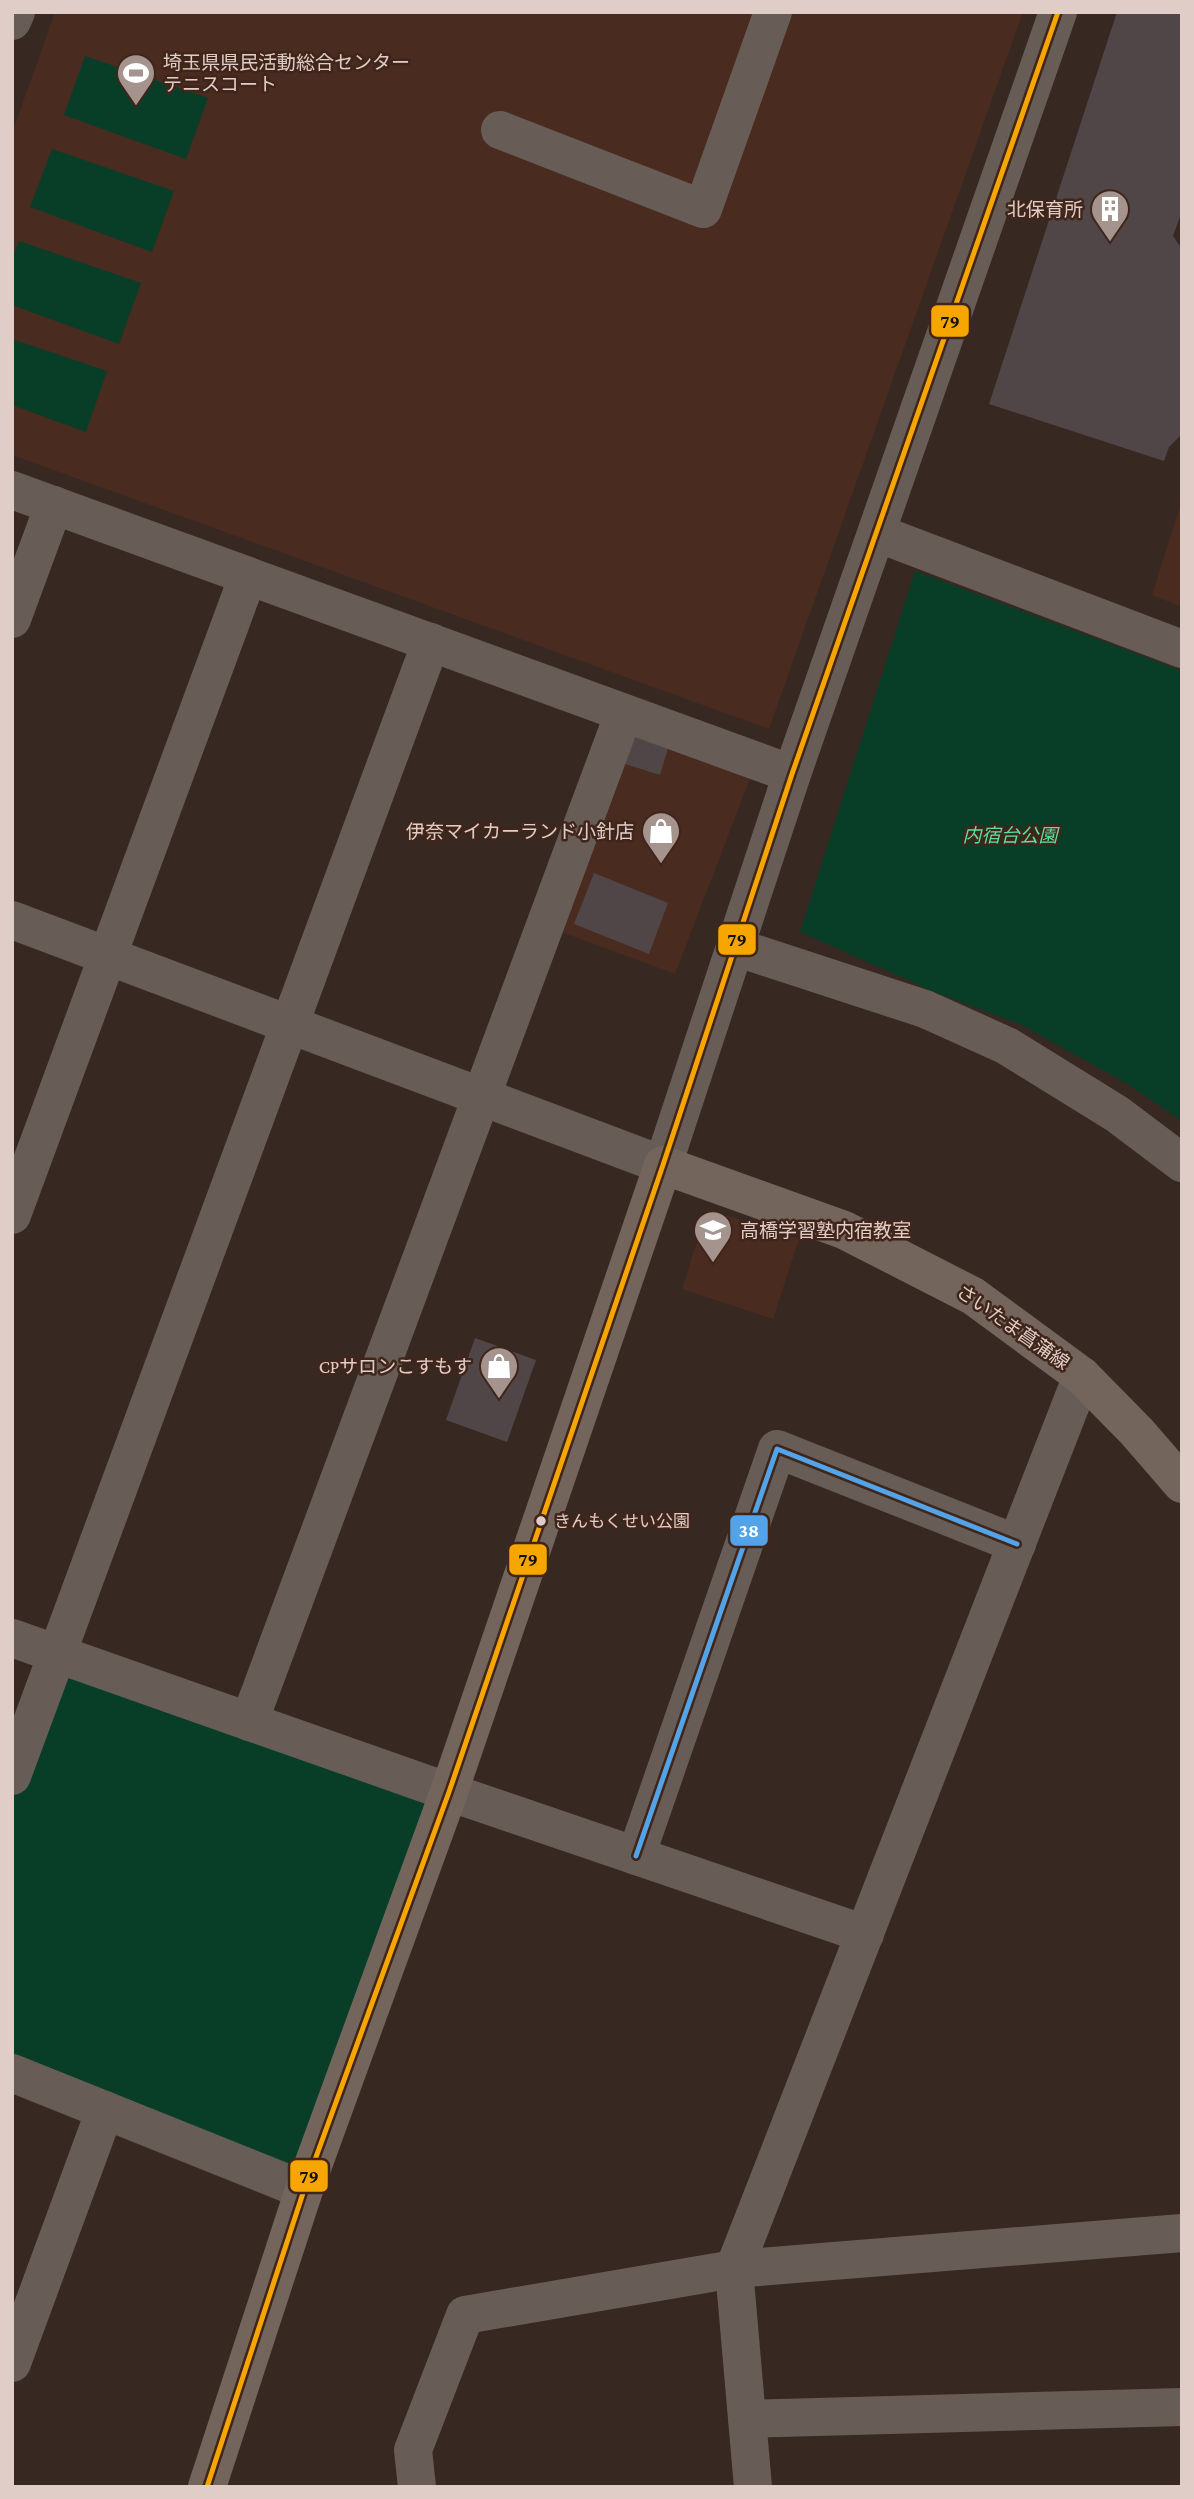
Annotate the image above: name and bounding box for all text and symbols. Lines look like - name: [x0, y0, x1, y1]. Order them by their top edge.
- sports icon: 埼玉県県民活動総合センター テニスコート: [115, 52, 157, 107]
- place label: 埼玉県県民活動総合センター テニスコート: [163, 52, 410, 95]
- building icon: 北保育所: [1089, 188, 1131, 243]
- place label: 北保育所: [1007, 199, 1083, 220]
- line badge: 79: [930, 304, 970, 338]
- text: 79: [940, 311, 960, 332]
- shop icon: 伊奈マイカーランド小針店: [640, 810, 682, 865]
- place label: 伊奈マイカーランド小針店: [406, 821, 634, 842]
- park label: 内宿台公園: [962, 825, 1060, 846]
- line badge: 79: [717, 923, 757, 956]
- text: 79: [727, 929, 747, 950]
- school or university icon: 高橋学習塾内宿教室: [692, 1209, 734, 1264]
- place label: 高橋学習塾内宿教室: [740, 1220, 911, 1241]
- street label: さいたま菖蒲線: [953, 1280, 1073, 1374]
- shop icon: CPサロンこすもす: [478, 1345, 520, 1400]
- place label: CPサロンこすもす: [319, 1356, 472, 1377]
- place label: きんもくせい公園: [554, 1512, 690, 1531]
- marker: きんもくせい公園: [534, 1514, 548, 1528]
- line badge: 38: [729, 1514, 769, 1547]
- text: 38: [739, 1520, 759, 1541]
- line badge: 79: [508, 1543, 548, 1576]
- text: 79: [518, 1549, 538, 1570]
- line badge: 79: [289, 2159, 329, 2193]
- text: 79: [299, 2166, 319, 2187]

